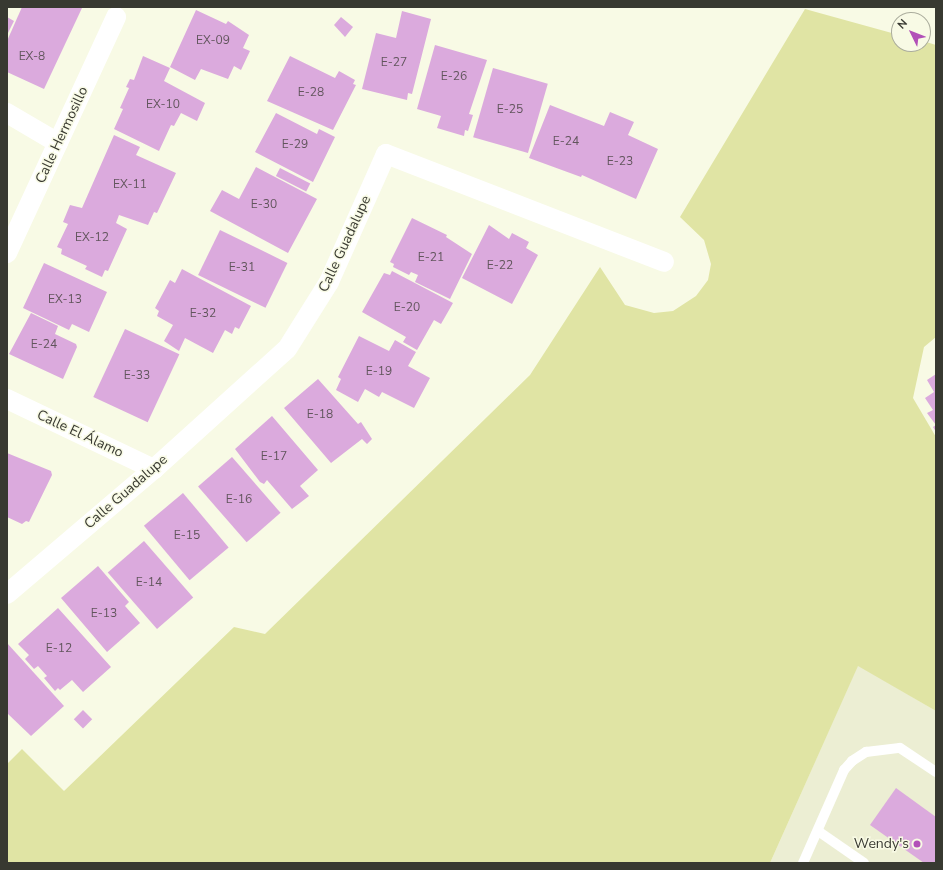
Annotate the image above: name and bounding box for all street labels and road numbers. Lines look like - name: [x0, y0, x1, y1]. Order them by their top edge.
- street label: Calle Hermosillo: [32, 84, 92, 186]
- street label: Calle Guadalupe: [315, 193, 375, 295]
- street label: Calle El Álamo: [34, 407, 126, 461]
- street label: Calle Guadalupe: [81, 451, 171, 533]

